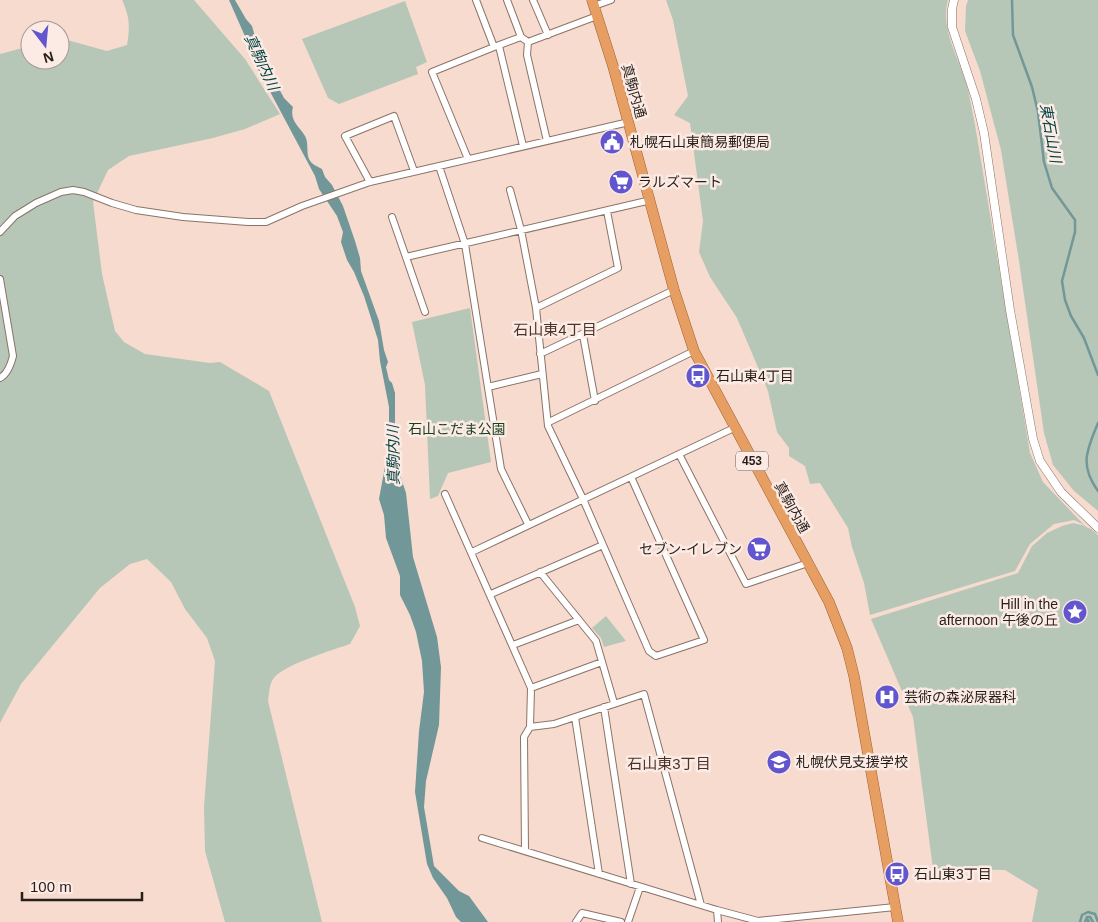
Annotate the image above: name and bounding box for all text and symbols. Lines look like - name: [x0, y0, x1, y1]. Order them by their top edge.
- north arrow: [20, 20, 70, 70]
- water label: 真駒内川: [242, 31, 283, 95]
- text: N: [42, 48, 56, 67]
- street label: 真駒内通: [619, 62, 649, 120]
- water label: 東石山川: [1037, 102, 1065, 166]
- public building icon: 札幌石山東簡易郵便局: [599, 129, 625, 155]
- place label: 札幌石山東簡易郵便局: [630, 134, 770, 150]
- supermarket icon: ラルズマート: [608, 169, 634, 195]
- place label: ラルズマート: [638, 174, 722, 190]
- district label: 石山東4丁目: [513, 321, 597, 338]
- bus stop icon: 石山東4丁目: [685, 363, 711, 389]
- place label: 石山東4丁目: [716, 368, 794, 384]
- park label: 石山こだま公園: [408, 421, 506, 437]
- water label: 真駒内川: [384, 423, 402, 485]
- road number: 453: [736, 452, 768, 471]
- street label: 真駒内通: [771, 479, 813, 535]
- supermarket icon: セブン-イレブン: [746, 536, 772, 562]
- place label: セブン-イレブン: [639, 541, 742, 557]
- place label: Hill in the afternoon 午後の丘: [939, 596, 1058, 628]
- place icon: Hill in the afternoon 午後の丘: [1062, 599, 1088, 625]
- hospital icon: 芸術の森泌尿器科: [874, 684, 900, 710]
- place label: 芸術の森泌尿器科: [904, 689, 1016, 705]
- school or university icon: 札幌伏見支援学校: [766, 749, 792, 775]
- place label: 札幌伏見支援学校: [796, 754, 908, 770]
- district label: 石山東3丁目: [627, 755, 711, 772]
- bus stop icon: 石山東3丁目: [884, 861, 910, 887]
- place label: 石山東3丁目: [914, 866, 992, 882]
- scale bar: [22, 870, 142, 902]
- text: 100 m: [30, 878, 72, 895]

